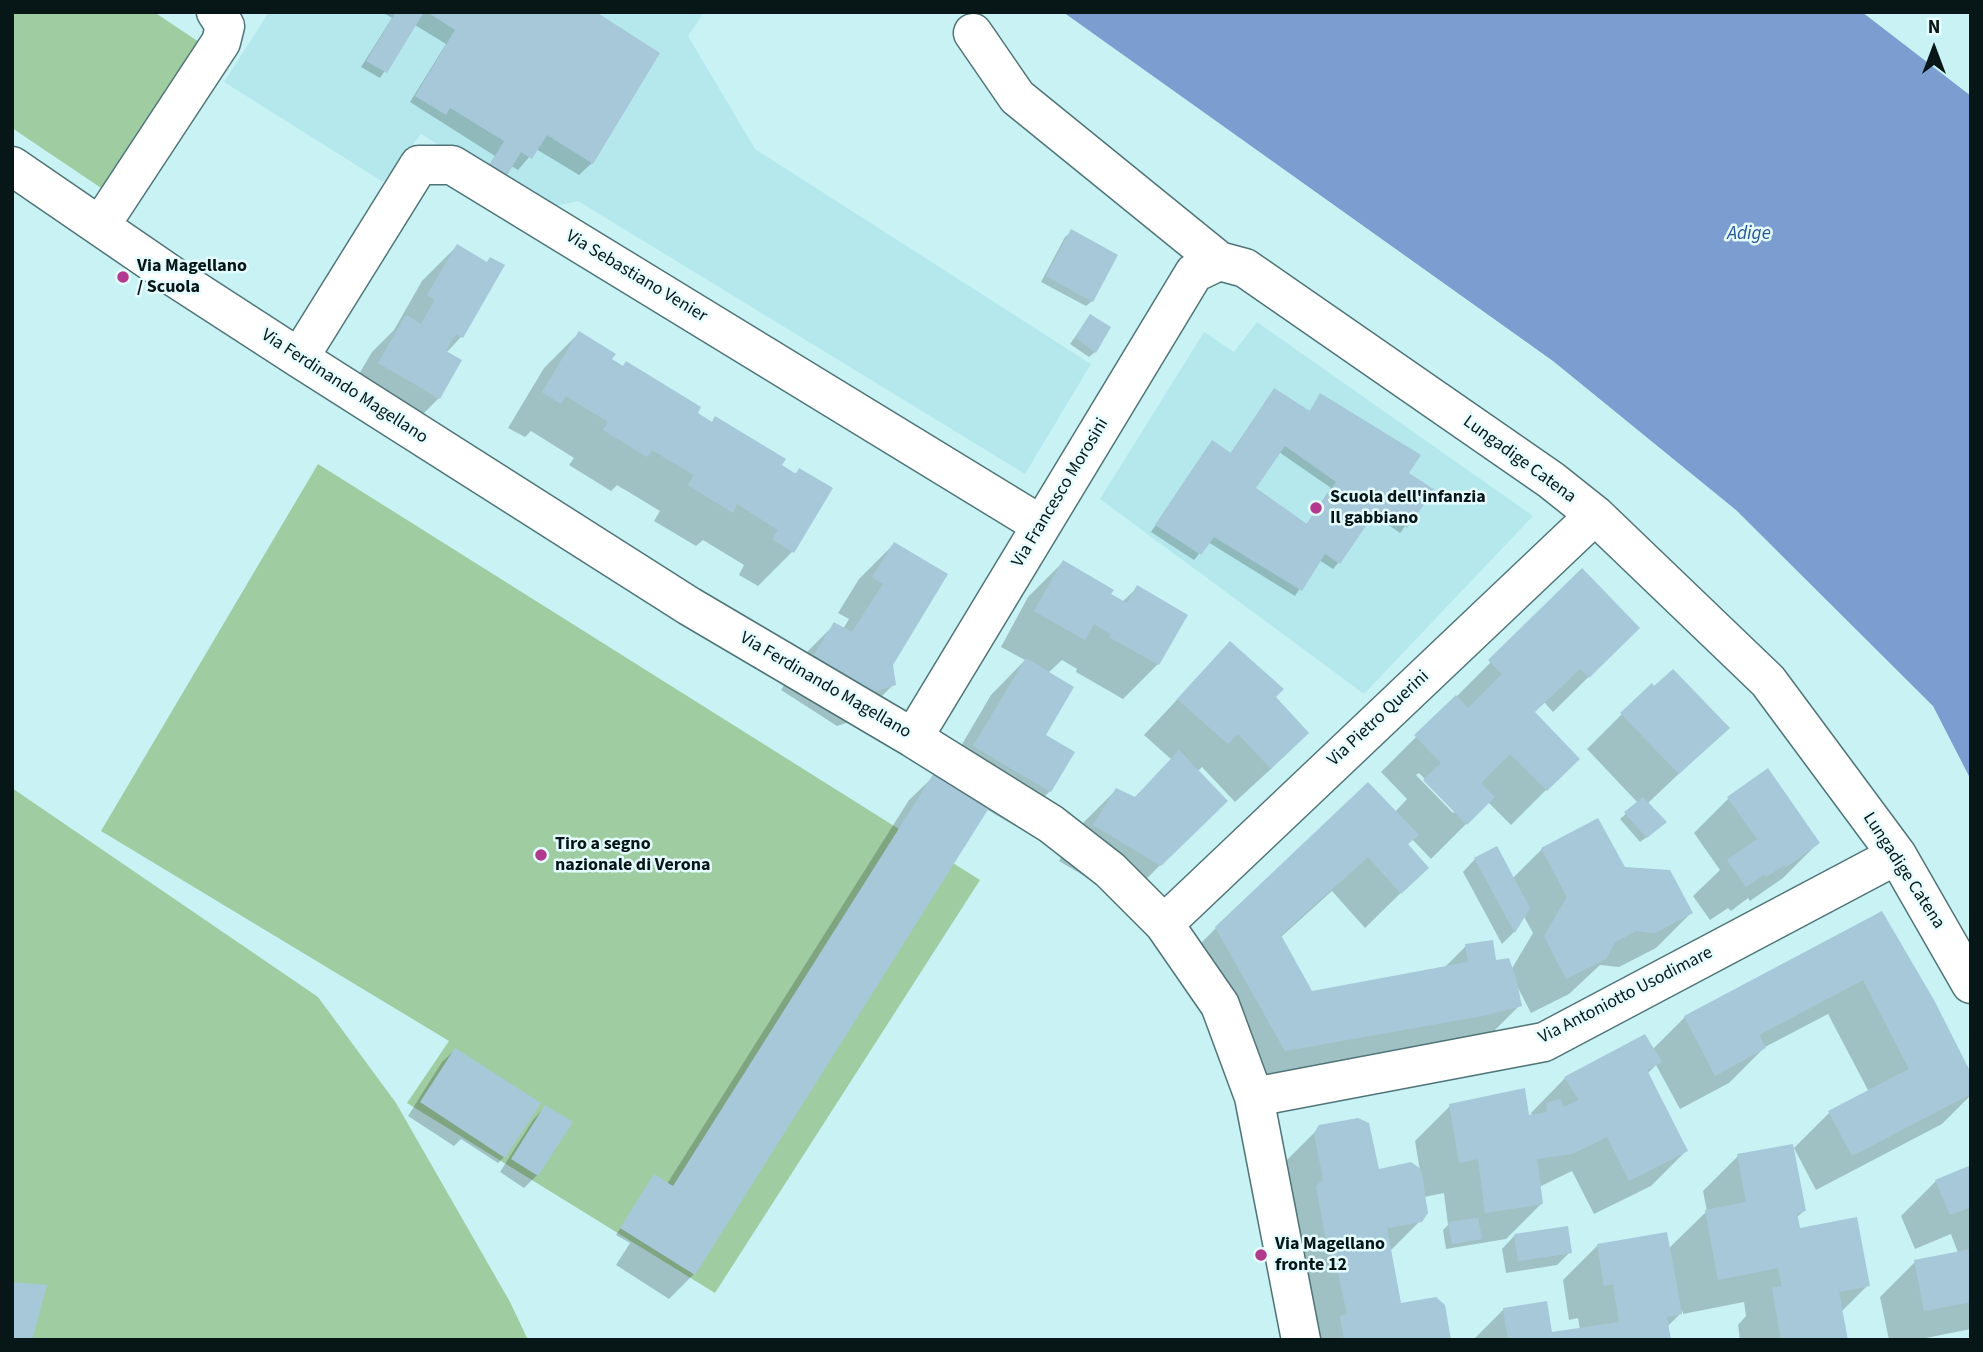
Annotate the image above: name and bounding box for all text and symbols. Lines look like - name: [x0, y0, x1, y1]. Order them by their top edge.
- north arrow: [1899, 14, 1969, 84]
- text: N: [1928, 14, 1940, 41]
- water label: Adige: [1727, 224, 1771, 246]
- street label: Via Sebastiano Venier: [561, 226, 711, 328]
- place label: Via Magellano / Scuola: [137, 256, 247, 298]
- marker: Via Magellano / Scuola: [115, 269, 131, 285]
- street label: Via Ferdinando Magellano: [257, 325, 431, 449]
- street label: Lungadige Catena: [1458, 412, 1580, 508]
- street label: Via Francesco Morosini: [1008, 415, 1114, 571]
- place label: Scuola dell'infanzia Il gabbiano: [1330, 487, 1486, 530]
- marker: Scuola dell'infanzia Il gabbiano: [1308, 500, 1324, 516]
- street label: Via Ferdinando Magellano: [735, 628, 915, 744]
- street label: Via Pietro Querini: [1324, 666, 1434, 772]
- street label: Lungadige Catena: [1857, 809, 1949, 933]
- place label: Tiro a segno nazionale di Verona: [555, 834, 711, 876]
- marker: Tiro a segno nazionale di Verona: [533, 847, 549, 863]
- street label: Via Antoniotto Usodimare: [1535, 943, 1717, 1049]
- place label: Via Magellano fronte 12: [1275, 1234, 1385, 1276]
- marker: Via Magellano fronte 12: [1253, 1247, 1269, 1263]

